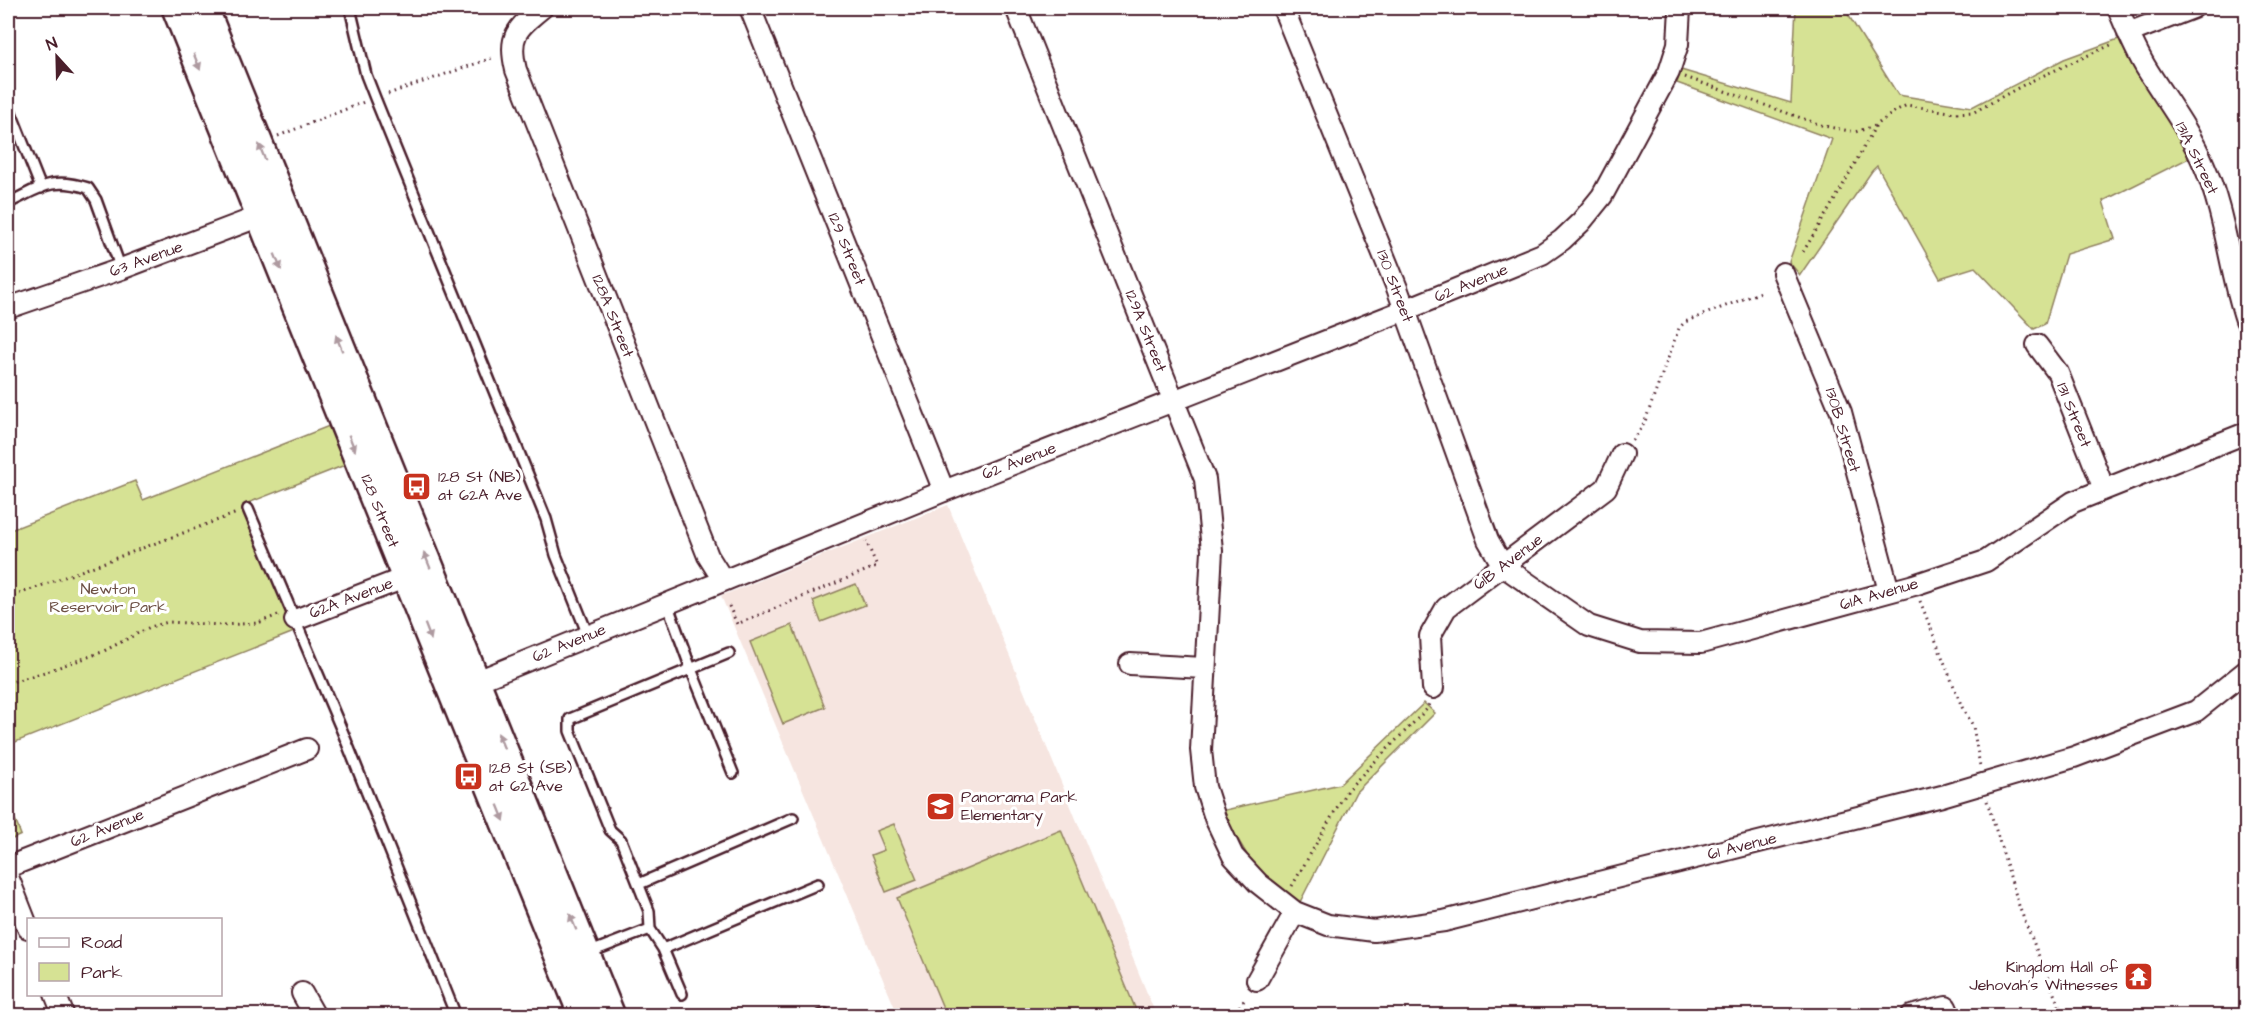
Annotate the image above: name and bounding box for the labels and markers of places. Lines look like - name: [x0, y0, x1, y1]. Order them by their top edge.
- place label: 128 St (NB) at 62A Ave: [438, 466, 522, 506]
- bus stop icon: 128 St (NB) at 62A Ave: [401, 470, 433, 502]
- place label: 128 St (SB) at 62 Ave: [489, 757, 573, 797]
- bus stop icon: 128 St (SB) at 62 Ave: [452, 761, 484, 793]
- place label: Panorama Park Elementary: [961, 786, 1077, 827]
- school or university icon: Panorama Park Elementary: [924, 790, 956, 822]
- place label: Kingdom Hall of Jehovah's Witnesses: [1969, 956, 2119, 996]
- temple icon: Kingdom Hall of Jehovah's Witnesses: [2123, 960, 2155, 992]

